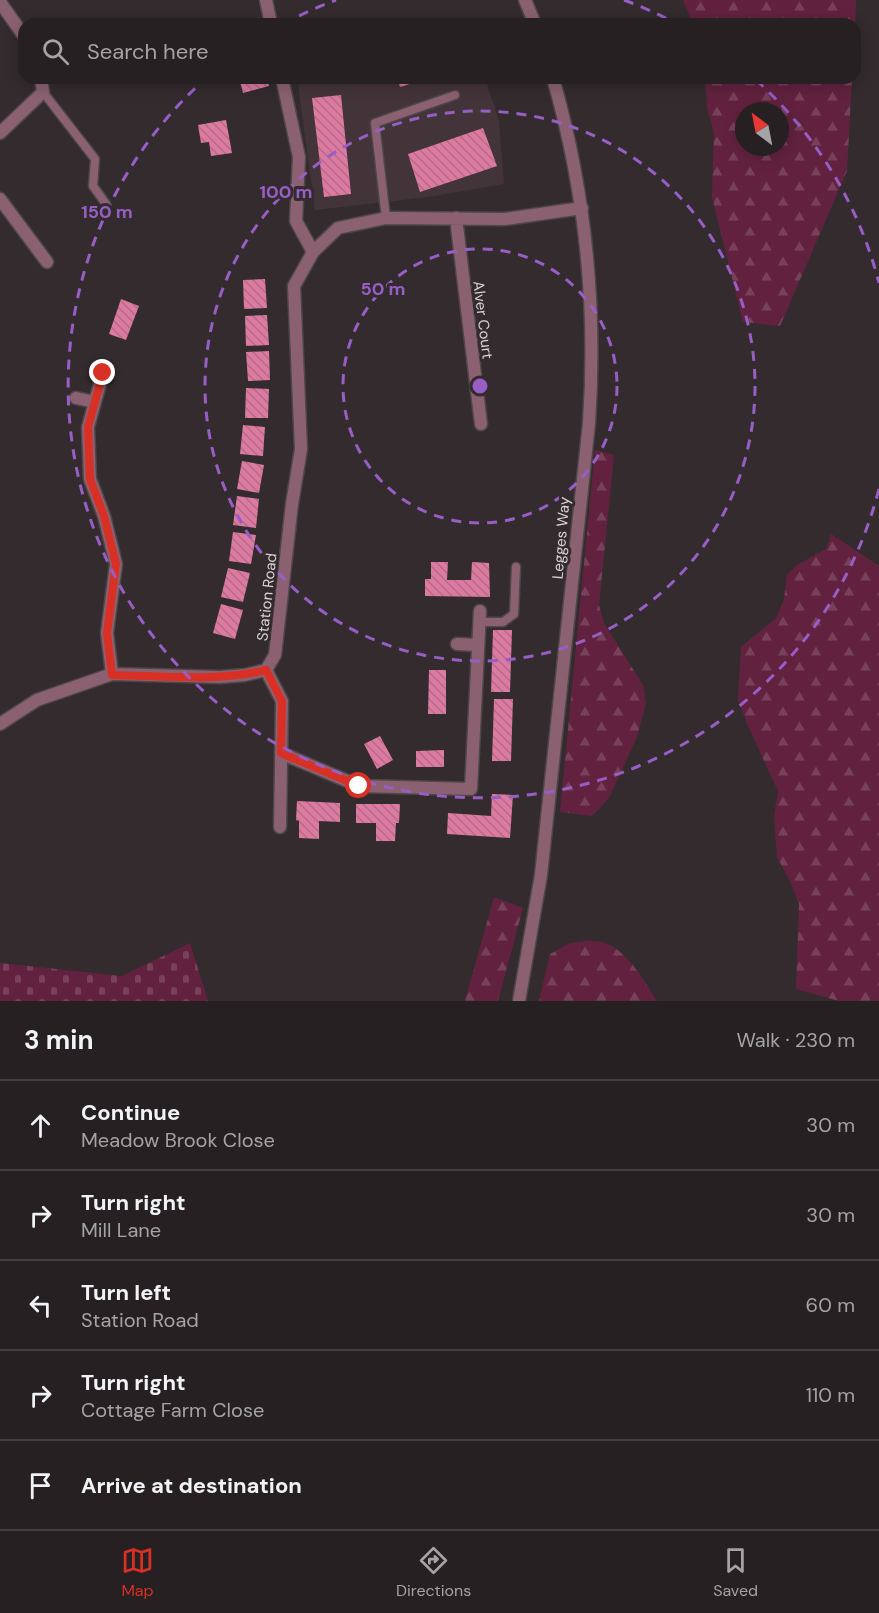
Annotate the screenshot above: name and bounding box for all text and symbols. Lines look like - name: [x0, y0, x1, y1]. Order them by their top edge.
- search box: [18, 18, 861, 84]
- icon: search: [39, 35, 72, 68]
- text: Search here: [87, 37, 208, 66]
- north arrow: [735, 102, 789, 156]
- text: 100 m: [259, 180, 313, 204]
- text: 150 m: [81, 200, 133, 224]
- text: 50 m: [360, 277, 406, 301]
- street label: Alver Court: [468, 280, 498, 360]
- route end: [89, 359, 115, 385]
- centre of rings: [470, 376, 490, 396]
- street label: Legges Way: [547, 495, 575, 580]
- street label: Station Road: [252, 552, 282, 642]
- route start: [345, 772, 371, 798]
- text: 3 min: [24, 1023, 93, 1057]
- text: Walk · 230 m: [736, 1027, 855, 1053]
- text: Continue: [81, 1098, 180, 1127]
- icon: ahead: [24, 1109, 57, 1142]
- text: 30 m: [806, 1112, 855, 1138]
- text: Meadow Brook Close: [81, 1127, 275, 1153]
- text: Turn right: [81, 1188, 186, 1217]
- icon: right: [24, 1199, 57, 1232]
- text: 30 m: [806, 1202, 855, 1228]
- text: Mill Lane: [81, 1217, 161, 1243]
- text: Turn left: [81, 1278, 171, 1307]
- icon: left: [24, 1289, 57, 1322]
- text: 60 m: [806, 1292, 855, 1318]
- text: Station Road: [81, 1307, 199, 1333]
- text: Turn right: [81, 1368, 186, 1397]
- icon: right: [24, 1379, 57, 1412]
- text: 110 m: [806, 1382, 855, 1408]
- text: Cottage Farm Close: [81, 1397, 264, 1423]
- icon: arrive: [24, 1469, 57, 1502]
- text: Arrive at destination: [81, 1471, 302, 1500]
- tab: Map: [121, 1544, 154, 1601]
- tab: Directions: [396, 1544, 471, 1601]
- tab: Saved: [713, 1544, 758, 1601]

